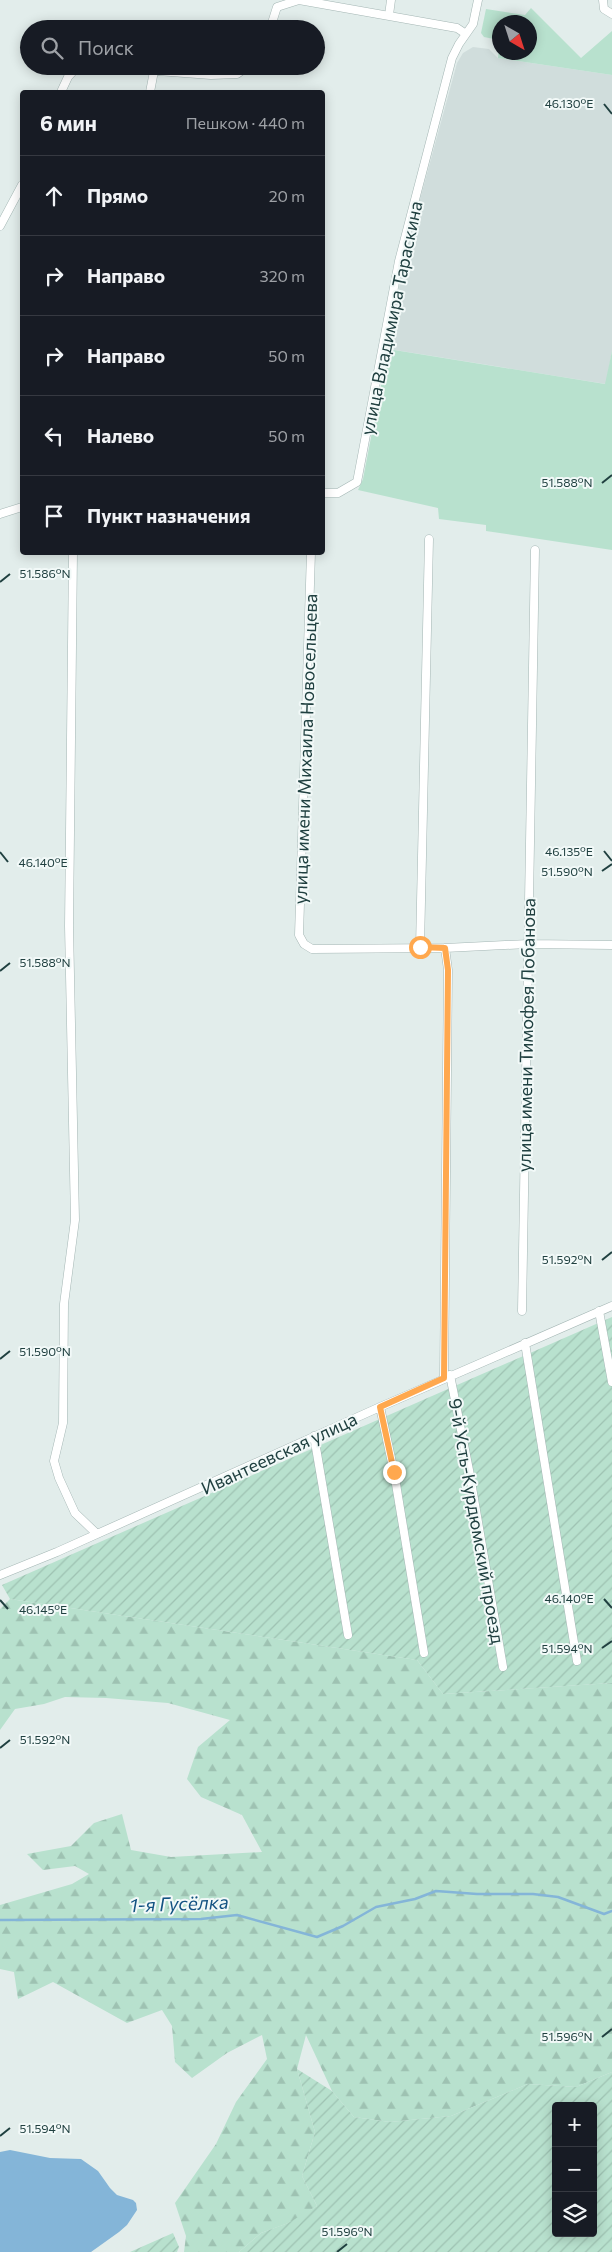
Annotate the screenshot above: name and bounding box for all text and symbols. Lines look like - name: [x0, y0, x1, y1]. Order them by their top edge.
- north arrow: [492, 15, 537, 60]
- search box: [20, 20, 325, 75]
- icon: search: [38, 34, 66, 62]
- text: Поиск: [78, 36, 134, 59]
- text: 46.130°E: [545, 96, 593, 110]
- text: 6 мин: [40, 110, 97, 135]
- text: Пешком · 440 m: [186, 113, 305, 132]
- icon: ahead: [40, 182, 68, 210]
- text: Прямо: [87, 184, 148, 207]
- text: 20 m: [269, 186, 305, 205]
- street label: улица Владимира Тараскина: [355, 199, 427, 437]
- icon: right: [40, 262, 68, 290]
- text: Направо: [87, 264, 165, 287]
- text: 320 m: [260, 266, 305, 285]
- icon: right: [40, 342, 68, 370]
- text: Направо: [87, 344, 165, 367]
- text: 50 m: [268, 346, 305, 365]
- icon: left: [40, 422, 68, 450]
- text: Налево: [87, 424, 154, 447]
- text: 50 m: [268, 426, 305, 445]
- text: 51.588°N: [542, 475, 593, 489]
- icon: arrive: [40, 502, 68, 530]
- text: Пункт назначения: [87, 504, 250, 527]
- text: 51.586°N: [20, 566, 71, 580]
- street label: улица имени Михаила Новосельцева: [289, 593, 321, 905]
- text: 46.135°E: [545, 844, 593, 858]
- text: 46.140°E: [18, 855, 68, 869]
- text: 51.590°N: [541, 864, 593, 878]
- street label: улица имени Тимофея Лобанова: [513, 898, 539, 1172]
- route start: [409, 936, 432, 959]
- text: 51.588°N: [20, 955, 71, 969]
- text: 51.592°N: [542, 1252, 592, 1266]
- text: 51.590°N: [19, 1344, 71, 1358]
- street label: 9-й Усть-Курдюмский проезд: [445, 1396, 510, 1646]
- street label: Ивантеевская улица: [197, 1407, 361, 1499]
- route end: [383, 1461, 406, 1484]
- text: 46.140°E: [544, 1591, 594, 1605]
- text: 46.145°E: [19, 1602, 67, 1616]
- text: 51.594°N: [542, 1641, 592, 1655]
- text: 51.592°N: [20, 1732, 70, 1746]
- water label: 1-я Гусёлка: [129, 1890, 229, 1916]
- text: 51.596°N: [542, 2029, 593, 2043]
- map controls: [552, 2102, 597, 2237]
- button: +: [552, 2102, 597, 2147]
- text: 51.594°N: [20, 2121, 70, 2135]
- button: −: [552, 2147, 597, 2192]
- button: layers: [552, 2192, 597, 2237]
- text: 51.596°N: [322, 2224, 373, 2238]

